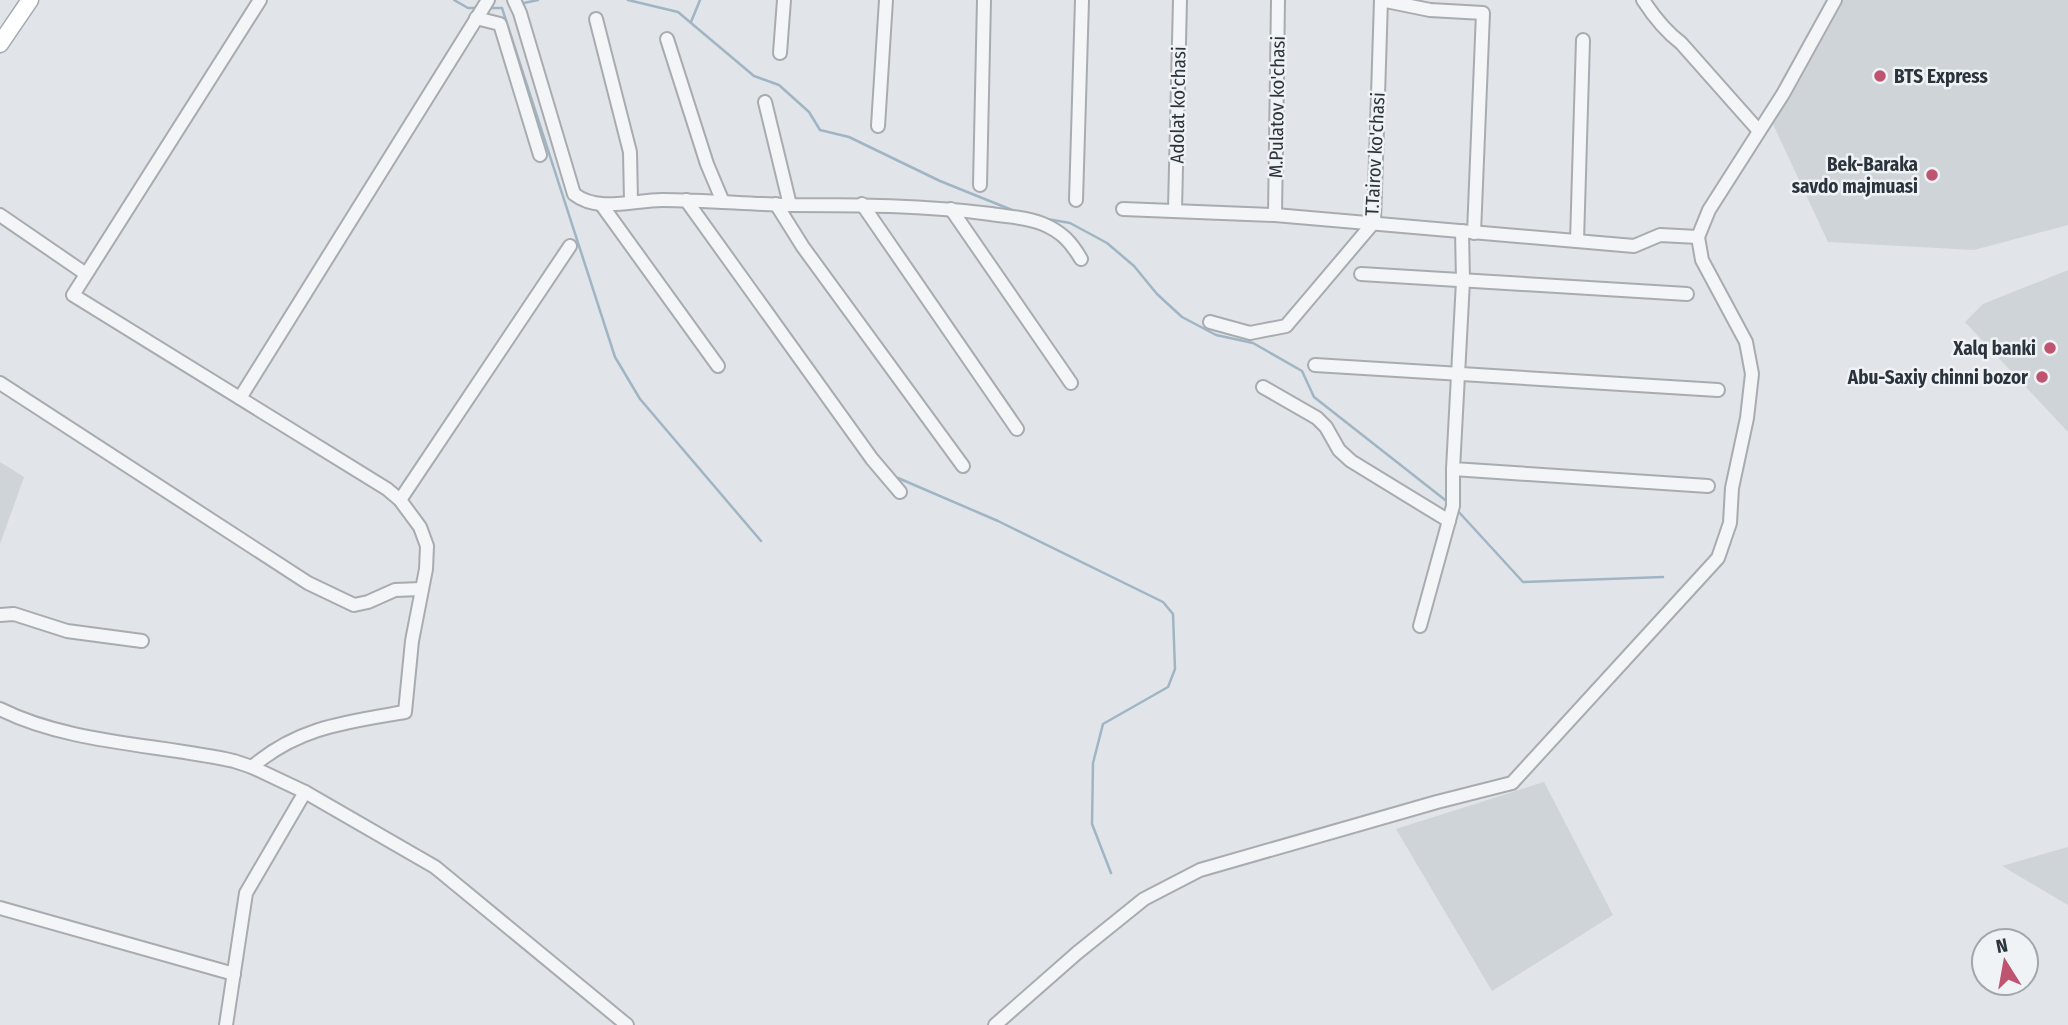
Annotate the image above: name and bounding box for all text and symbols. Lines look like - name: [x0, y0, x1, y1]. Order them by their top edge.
- street label: M.Pulatov ko'chasi: [1264, 36, 1290, 178]
- street label: Adolat ko'chasi: [1165, 46, 1191, 164]
- place label: BTS Express: [1894, 65, 1988, 88]
- marker: BTS Express: [1872, 68, 1888, 84]
- street label: T.Tairov ko'chasi: [1360, 92, 1390, 216]
- place label: Bek-Baraka savdo majmuasi: [1792, 153, 1918, 198]
- marker: Bek-Baraka savdo majmuasi: [1924, 167, 1940, 183]
- place label: Xalq banki: [1952, 337, 2036, 360]
- marker: Xalq banki: [2042, 340, 2058, 356]
- place label: Abu-Saxiy chinni bozor: [1847, 366, 2029, 389]
- marker: Abu-Saxiy chinni bozor: [2034, 369, 2050, 385]
- north arrow: [1970, 927, 2040, 997]
- text: N: [1994, 933, 2010, 958]

